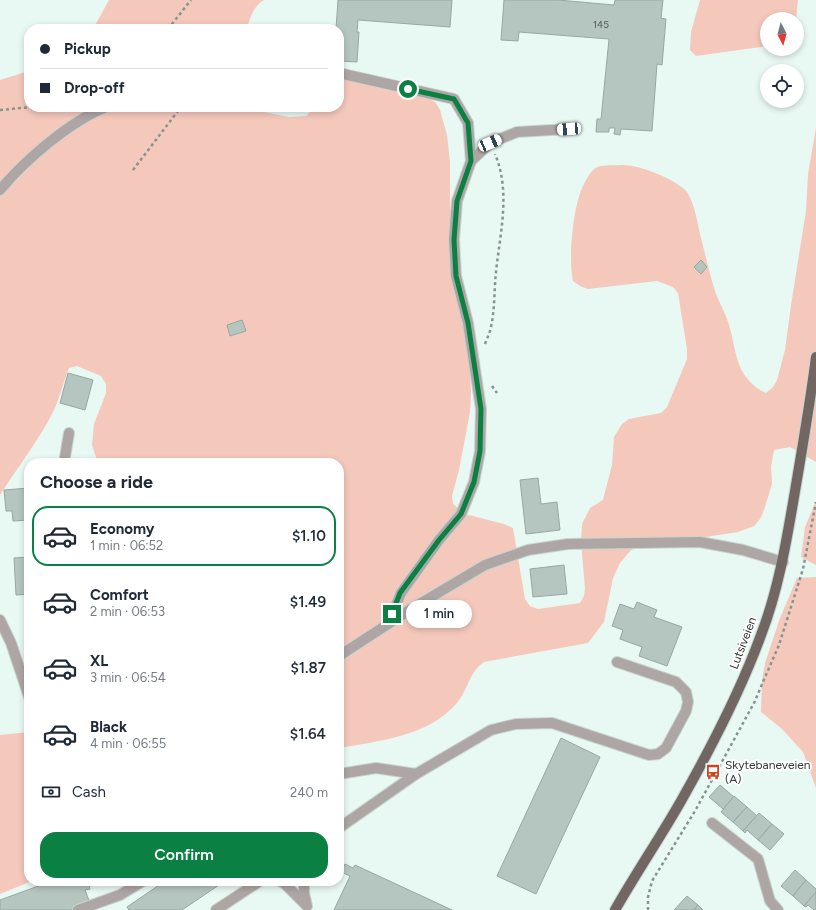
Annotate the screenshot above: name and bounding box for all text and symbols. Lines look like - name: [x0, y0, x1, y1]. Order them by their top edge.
- north arrow: [760, 12, 804, 56]
- map controls: [760, 12, 804, 108]
- house number: 145: [593, 18, 609, 31]
- text: Pickup: [64, 40, 111, 58]
- button: locate: [760, 64, 804, 108]
- text: Drop-off: [64, 79, 125, 97]
- route start: [399, 80, 417, 98]
- car: [557, 122, 581, 136]
- car: [477, 133, 503, 153]
- text: Choose a ride: [40, 471, 153, 493]
- icon: car: [42, 518, 78, 554]
- text: Economy: [90, 520, 155, 538]
- text: $1.10: [292, 527, 326, 545]
- text: 1 min · 06:52: [90, 538, 163, 553]
- icon: car: [42, 584, 78, 620]
- text: Comfort: [90, 586, 149, 604]
- text: $1.49: [290, 593, 326, 611]
- callout: 1 min: [406, 600, 472, 628]
- text: 2 min · 06:53: [90, 604, 165, 619]
- route end: [383, 605, 401, 623]
- text: 1 min: [424, 606, 454, 621]
- street label: Lutsiveien: [727, 615, 759, 671]
- icon: car: [42, 650, 78, 686]
- text: XL: [90, 652, 108, 670]
- text: $1.87: [290, 659, 326, 677]
- text: 3 min · 06:54: [90, 670, 166, 685]
- icon: car: [42, 716, 78, 752]
- text: Black: [90, 718, 127, 736]
- text: $1.64: [290, 725, 326, 743]
- text: 4 min · 06:55: [90, 736, 166, 751]
- place label: Skytebaneveien (A): [725, 758, 811, 786]
- bus stop icon: Skytebaneveien (A): [704, 763, 722, 781]
- icon: cash: [40, 781, 62, 803]
- text: Cash: [72, 783, 106, 801]
- text: 240 m: [290, 785, 328, 800]
- button: Confirm: [40, 832, 328, 878]

